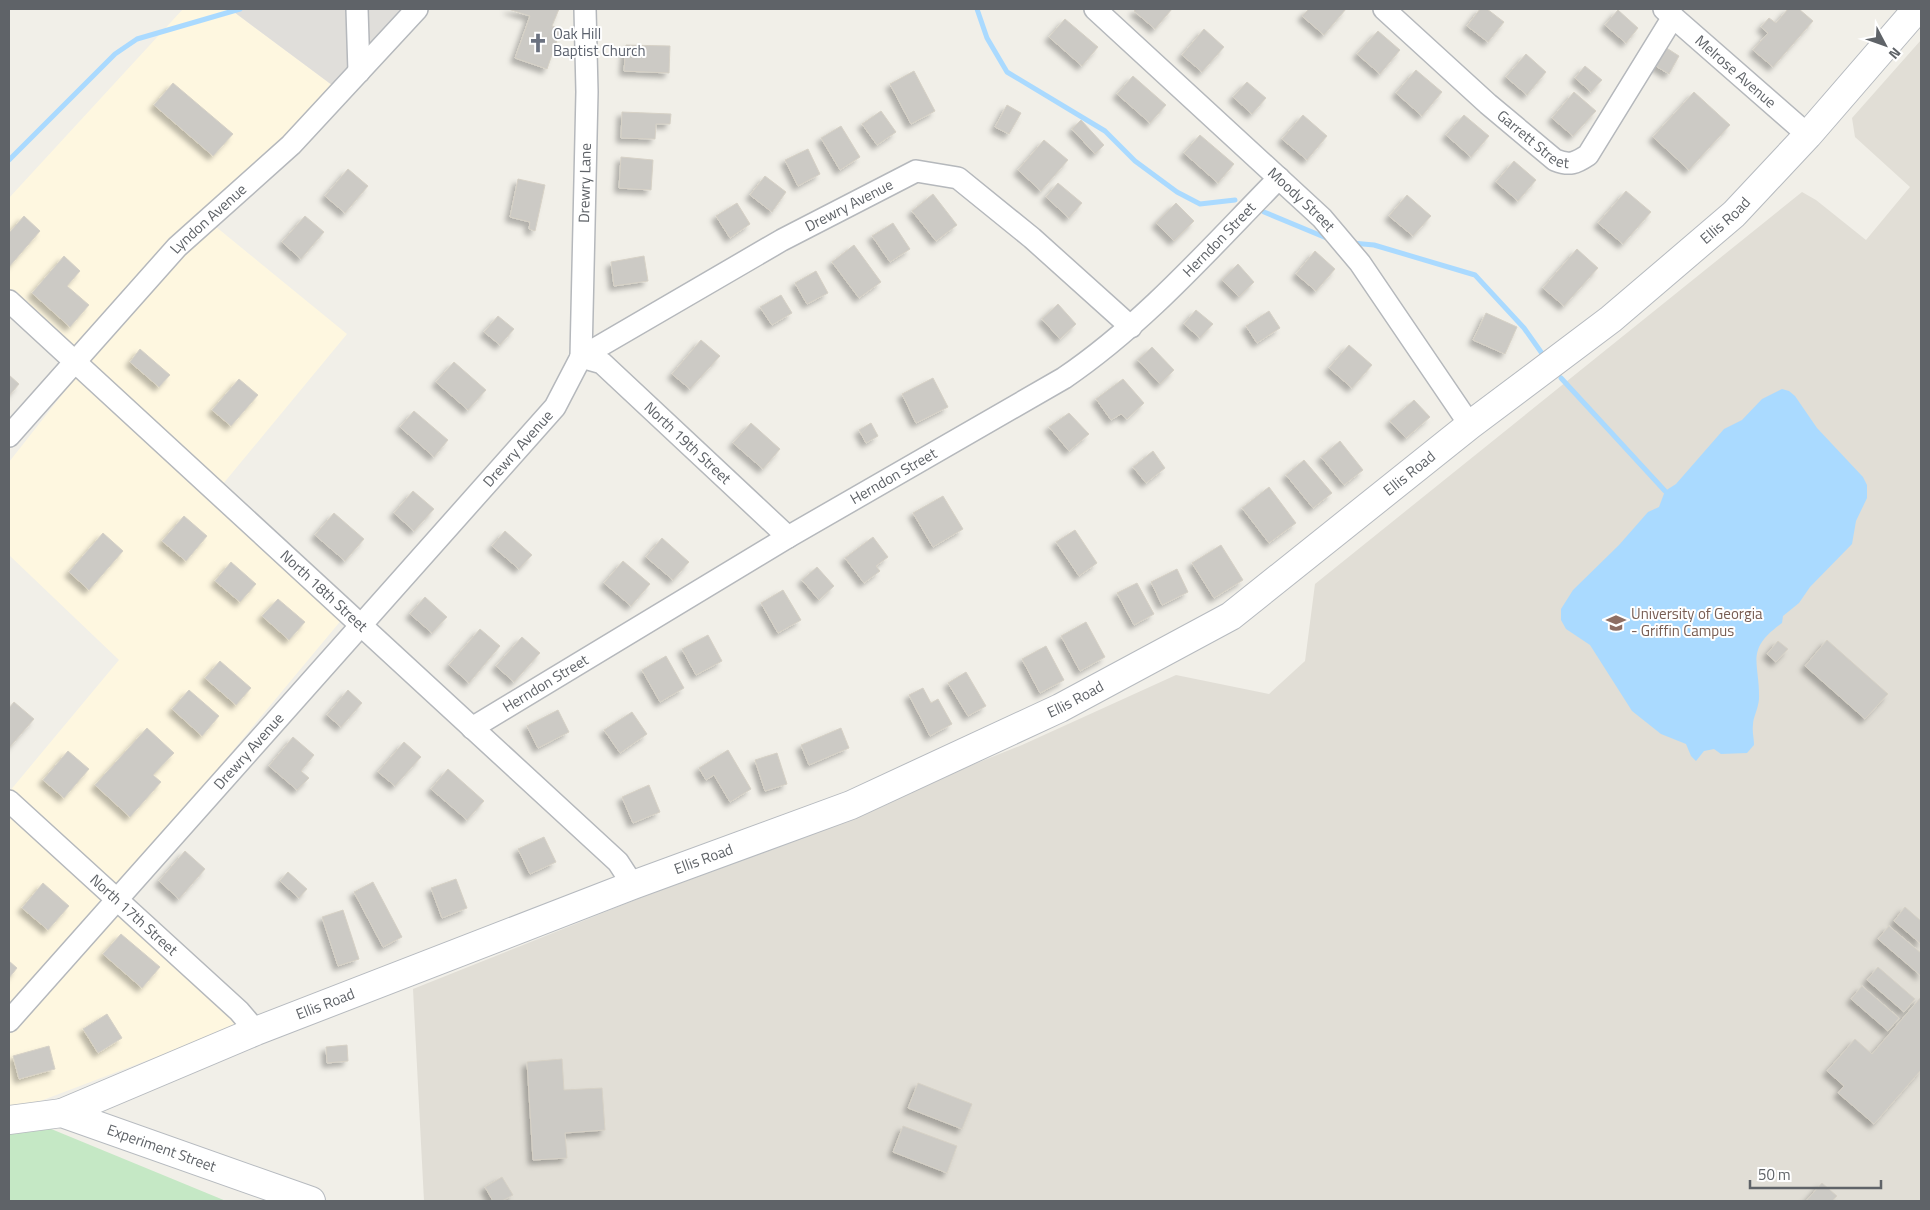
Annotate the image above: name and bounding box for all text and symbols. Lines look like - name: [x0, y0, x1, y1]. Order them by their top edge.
- north arrow: [1860, 20, 1910, 70]
- place label: Oak Hill Baptist Church: [553, 22, 646, 62]
- street label: Melrose Avenue: [1690, 29, 1782, 113]
- church icon: Oak Hill Baptist Church: [527, 32, 549, 54]
- text: N: [1884, 43, 1906, 64]
- street label: Garrett Street: [1492, 104, 1571, 174]
- street label: Drewry Lane: [572, 143, 597, 223]
- street label: Moody Street: [1263, 162, 1341, 237]
- street label: Drewry Avenue: [801, 173, 897, 237]
- street label: Lyndon Avenue: [164, 178, 252, 259]
- street label: Ellis Road: [1695, 191, 1756, 249]
- street label: Herndon Street: [1177, 196, 1261, 282]
- street label: North 19th Street: [639, 396, 737, 490]
- street label: Drewry Avenue: [477, 405, 558, 492]
- street label: Herndon Street: [846, 441, 942, 510]
- street label: Ellis Road: [1378, 445, 1440, 501]
- street label: North 18th Street: [275, 544, 374, 638]
- place label: University of Georgia - Griffin Campus: [1631, 602, 1763, 642]
- school or university icon: University of Georgia - Griffin Campus: [1605, 612, 1627, 634]
- street label: Herndon Street: [498, 648, 593, 718]
- street label: Ellis Road: [1043, 675, 1108, 724]
- street label: Drewry Avenue: [208, 707, 289, 795]
- street label: Ellis Road: [671, 837, 736, 880]
- street label: North 17th Street: [85, 868, 184, 961]
- street label: Ellis Road: [292, 982, 358, 1025]
- street label: Experiment Street: [104, 1118, 220, 1178]
- scale bar: [1750, 1158, 1881, 1190]
- text: 50 m: [1758, 1163, 1791, 1186]

